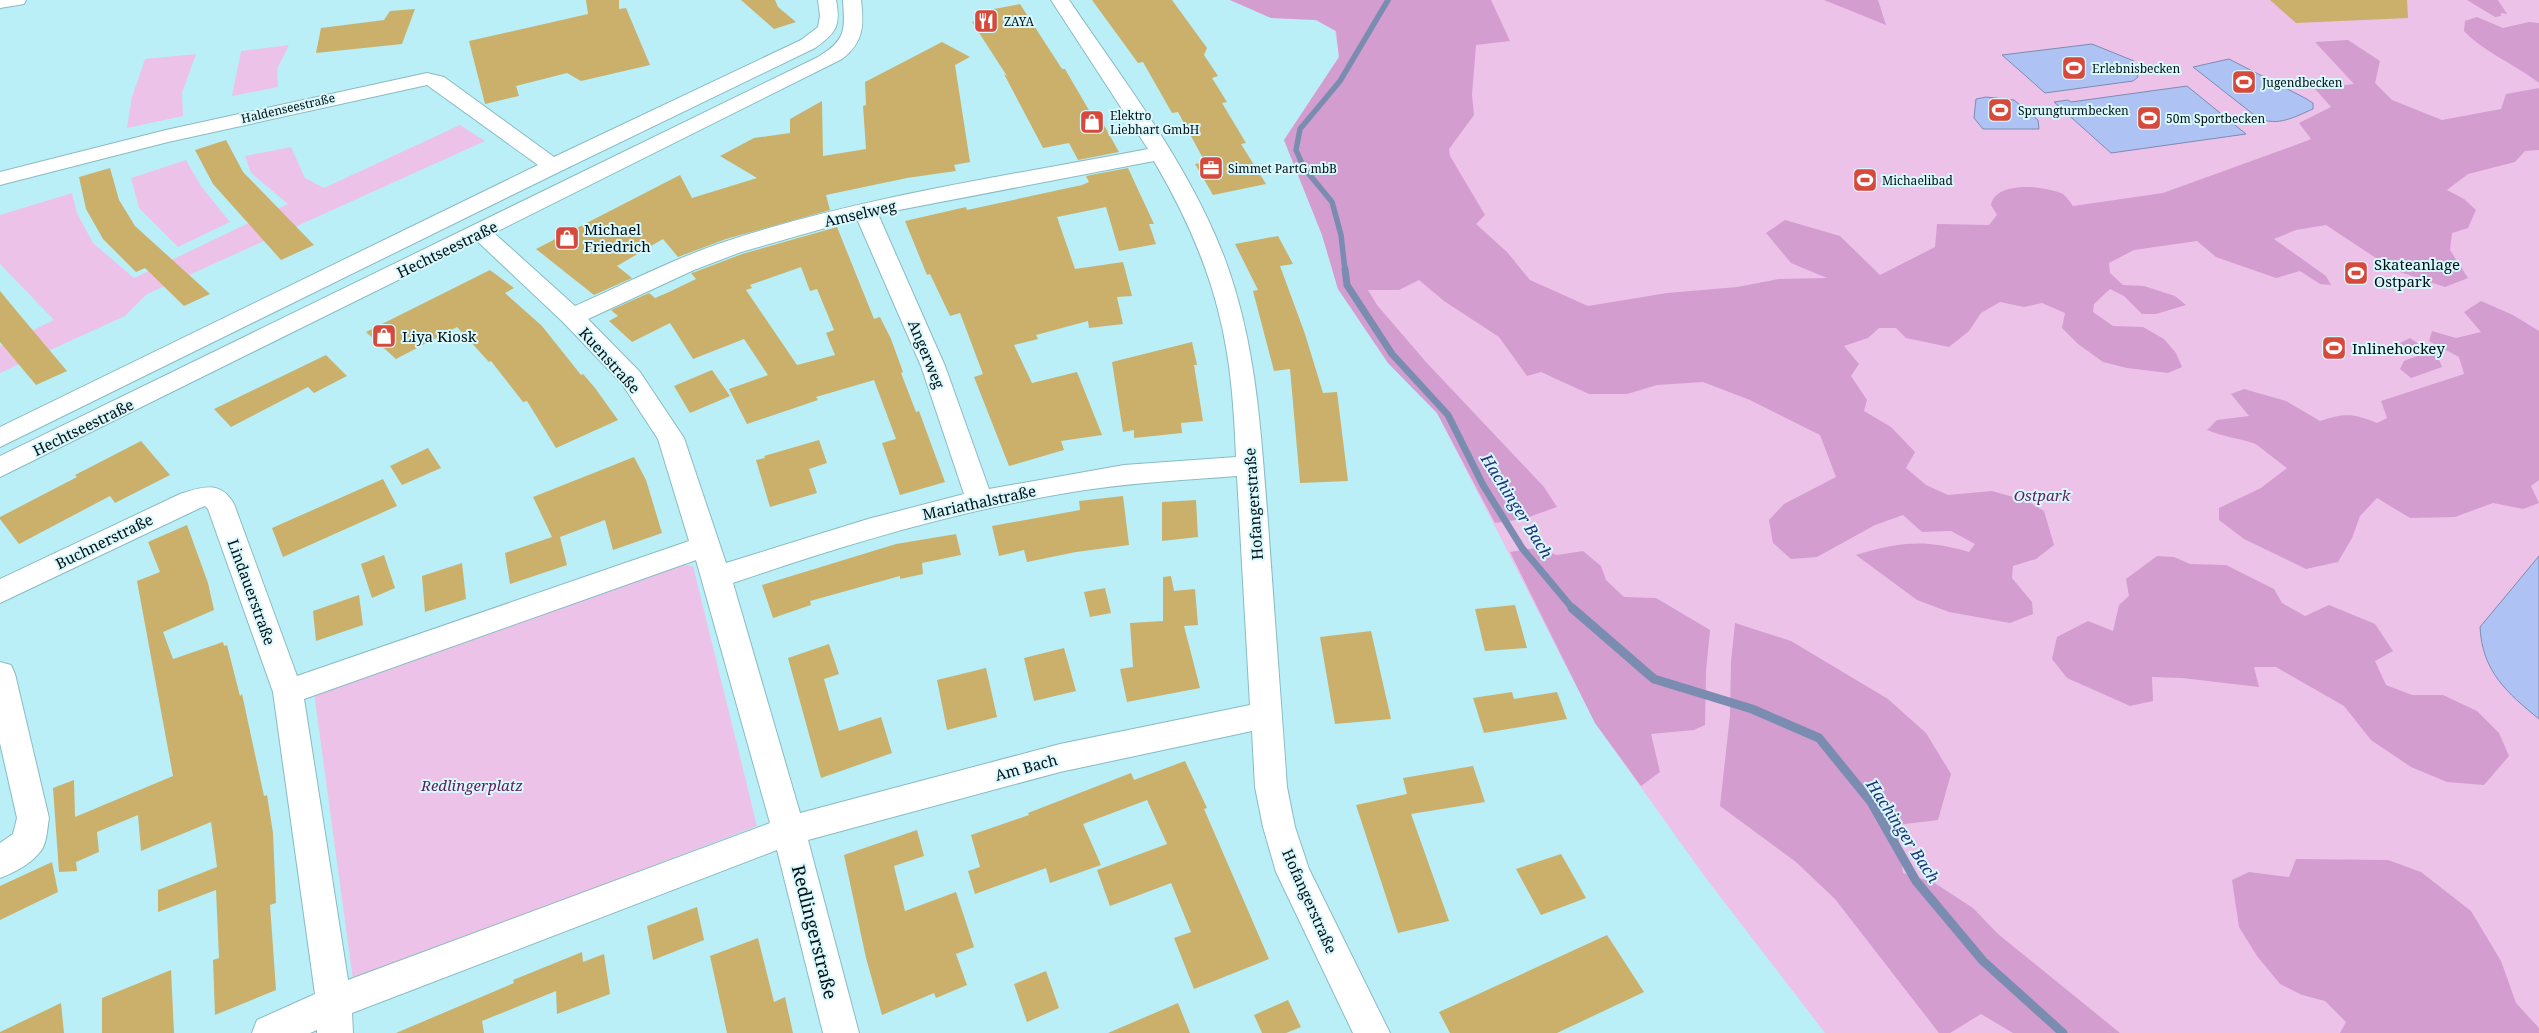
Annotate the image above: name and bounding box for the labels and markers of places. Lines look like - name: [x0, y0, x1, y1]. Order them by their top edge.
- restaurant icon: ZAYA: [973, 8, 999, 34]
- place label: ZAYA: [1004, 13, 1034, 30]
- sports icon: Erlebnisbecken: [2061, 55, 2087, 81]
- place label: Erlebnisbecken: [2092, 60, 2181, 77]
- sports icon: Jugendbecken: [2231, 69, 2257, 95]
- place label: Jugendbecken: [2261, 74, 2343, 91]
- sports icon: Sprungturmbecken: [1987, 97, 2013, 123]
- place label: Sprungturmbecken: [2018, 102, 2129, 119]
- sports icon: 50m Sportbecken: [2136, 105, 2162, 131]
- place label: Elektro Liebhart GmbH: [1110, 107, 1200, 138]
- shop icon: Elektro Liebhart GmbH: [1079, 109, 1105, 135]
- place label: 50m Sportbecken: [2166, 110, 2265, 127]
- office icon: Simmet PartG mbB: [1198, 155, 1224, 181]
- place label: Simmet PartG mbB: [1228, 160, 1337, 177]
- sports icon: Michaelibad: [1852, 167, 1878, 193]
- place label: Michaelibad: [1882, 172, 1953, 189]
- place label: Michael Friedrich: [584, 219, 651, 256]
- shop icon: Michael Friedrich: [554, 225, 580, 251]
- place label: Skateanlage Ostpark: [2374, 254, 2460, 291]
- sports icon: Skateanlage Ostpark: [2343, 260, 2369, 286]
- shop icon: Liya Kiosk: [371, 323, 397, 349]
- place label: Liya Kiosk: [402, 326, 477, 346]
- sports icon: Inlinehockey: [2321, 335, 2347, 361]
- place label: Inlinehockey: [2352, 338, 2445, 358]

